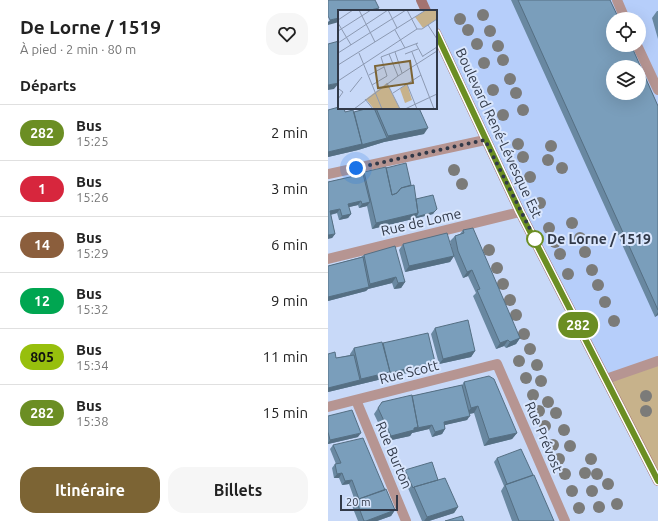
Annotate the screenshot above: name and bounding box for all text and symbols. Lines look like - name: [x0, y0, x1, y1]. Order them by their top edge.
- inset map: [338, 10, 437, 109]
- map controls: [606, 12, 646, 100]
- button: locate: [606, 12, 646, 52]
- button: heart: [266, 13, 308, 55]
- text: De Lorne / 1519: [20, 16, 161, 38]
- text: À pied · 2 min · 80 m: [20, 42, 136, 56]
- street label: Boulevard René-Lévesque Est: [453, 46, 546, 221]
- button: layers: [606, 60, 646, 100]
- text: Départs: [20, 77, 76, 94]
- text: Bus: [76, 117, 102, 134]
- text: 2 min: [271, 124, 308, 141]
- text: 282: [30, 125, 54, 141]
- text: 15:25: [76, 134, 109, 148]
- your location: [346, 158, 366, 178]
- text: Bus: [76, 173, 102, 190]
- text: 3 min: [271, 180, 308, 197]
- text: 1: [38, 181, 46, 197]
- text: 15:26: [76, 190, 109, 204]
- street label: Rue de Lome: [379, 205, 463, 239]
- text: Bus: [76, 229, 102, 246]
- marker: De Lorne / 1519: [526, 230, 544, 248]
- place label: De Lorne / 1519: [547, 231, 651, 247]
- text: 6 min: [271, 236, 308, 253]
- text: 14: [34, 237, 50, 253]
- text: 15:29: [76, 246, 109, 260]
- text: Bus: [76, 285, 102, 302]
- text: 9 min: [271, 292, 308, 309]
- text: 12: [34, 293, 50, 309]
- text: 15:32: [76, 302, 109, 316]
- line badge: 282: [555, 312, 601, 338]
- text: 282: [566, 317, 590, 333]
- text: Bus: [76, 341, 102, 358]
- text: 11 min: [262, 348, 308, 365]
- text: 805: [30, 349, 54, 365]
- street label: Rue Scott: [378, 357, 441, 387]
- text: 15:34: [76, 358, 109, 372]
- text: Bus: [76, 397, 102, 414]
- street label: Rue Prévost: [522, 399, 566, 475]
- text: 15 min: [262, 404, 308, 421]
- text: 282: [30, 405, 54, 421]
- text: 15:38: [76, 414, 109, 428]
- street label: Rue Burton: [373, 419, 415, 491]
- button: Itinéraire: [20, 467, 160, 513]
- button: Billets: [168, 467, 308, 513]
- scale bar: [340, 493, 398, 512]
- text: 20 m: [346, 496, 370, 508]

